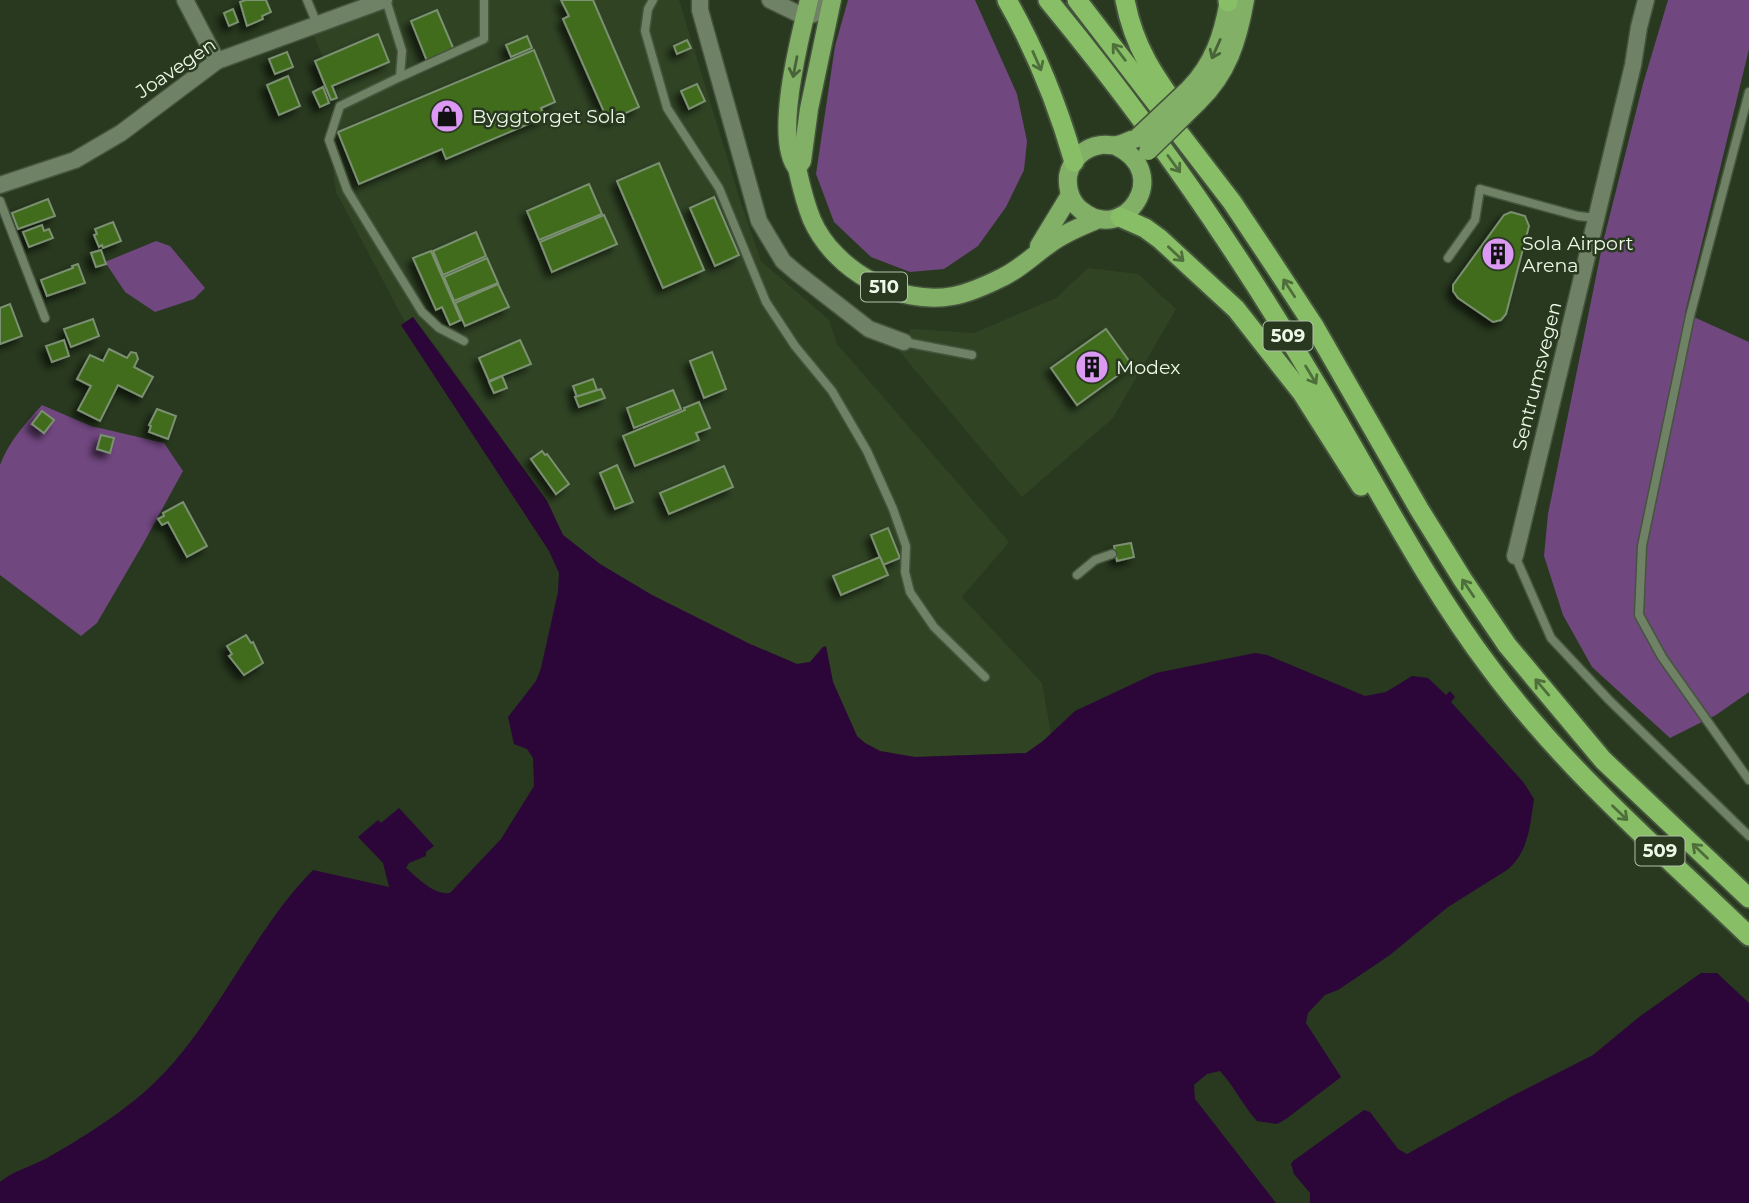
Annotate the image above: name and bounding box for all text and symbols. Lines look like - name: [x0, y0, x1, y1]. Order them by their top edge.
- street label: Joavegen: [131, 33, 220, 104]
- one-way arrow: [1209, 38, 1222, 59]
- one-way arrow: [1111, 44, 1126, 62]
- one-way arrow: [1031, 50, 1044, 72]
- one-way arrow: [787, 55, 801, 78]
- shop icon: Byggtorget Sola: [428, 97, 466, 135]
- place label: Byggtorget Sola: [472, 105, 626, 128]
- one-way arrow: [1167, 154, 1181, 173]
- place label: Sola Airport Arena: [1522, 232, 1634, 277]
- building icon: Sola Airport Arena: [1479, 235, 1517, 273]
- one-way arrow: [1167, 246, 1184, 263]
- road number: 510: [861, 272, 907, 302]
- one-way arrow: [1282, 279, 1296, 298]
- street label: Sentrumsvegen: [1507, 299, 1567, 453]
- road number: 509: [1264, 322, 1312, 350]
- building icon: Modex: [1073, 348, 1111, 386]
- place label: Modex: [1116, 356, 1180, 379]
- one-way arrow: [1305, 365, 1319, 385]
- one-way arrow: [1461, 579, 1475, 599]
- one-way arrow: [1534, 679, 1550, 697]
- one-way arrow: [1611, 804, 1628, 821]
- road number: 509: [1636, 836, 1684, 866]
- one-way arrow: [1691, 843, 1708, 860]

